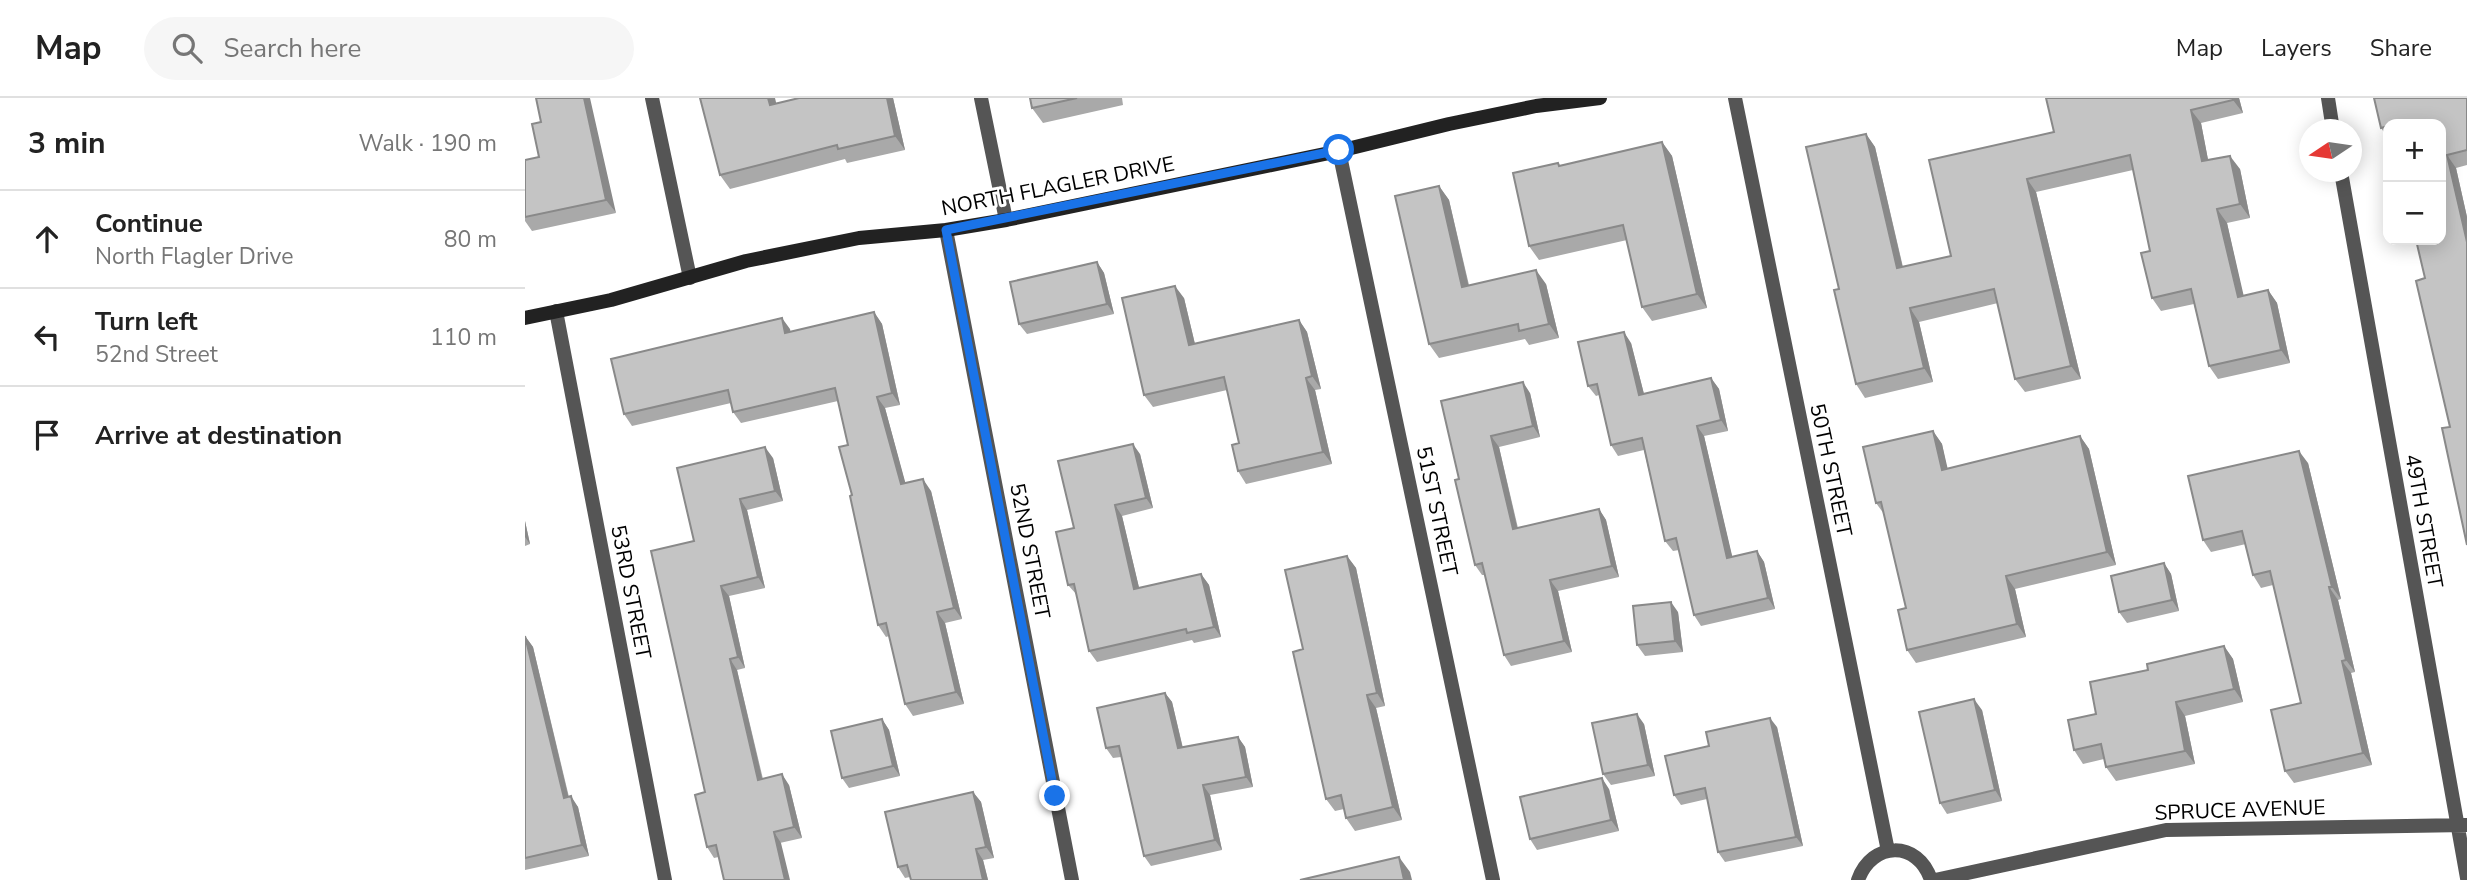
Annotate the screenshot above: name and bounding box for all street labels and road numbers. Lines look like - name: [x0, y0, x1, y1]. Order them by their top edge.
- street label: NORTH FLAGLER DRIVE: [939, 150, 1177, 222]
- street label: 50TH STREET: [1803, 401, 1859, 539]
- street label: 51ST STREET: [1410, 444, 1464, 579]
- street label: 49TH STREET: [2398, 452, 2450, 590]
- street label: 52ND STREET: [1003, 481, 1057, 622]
- street label: 53RD STREET: [604, 522, 658, 662]
- street label: SPRUCE AVENUE: [2154, 793, 2326, 827]

